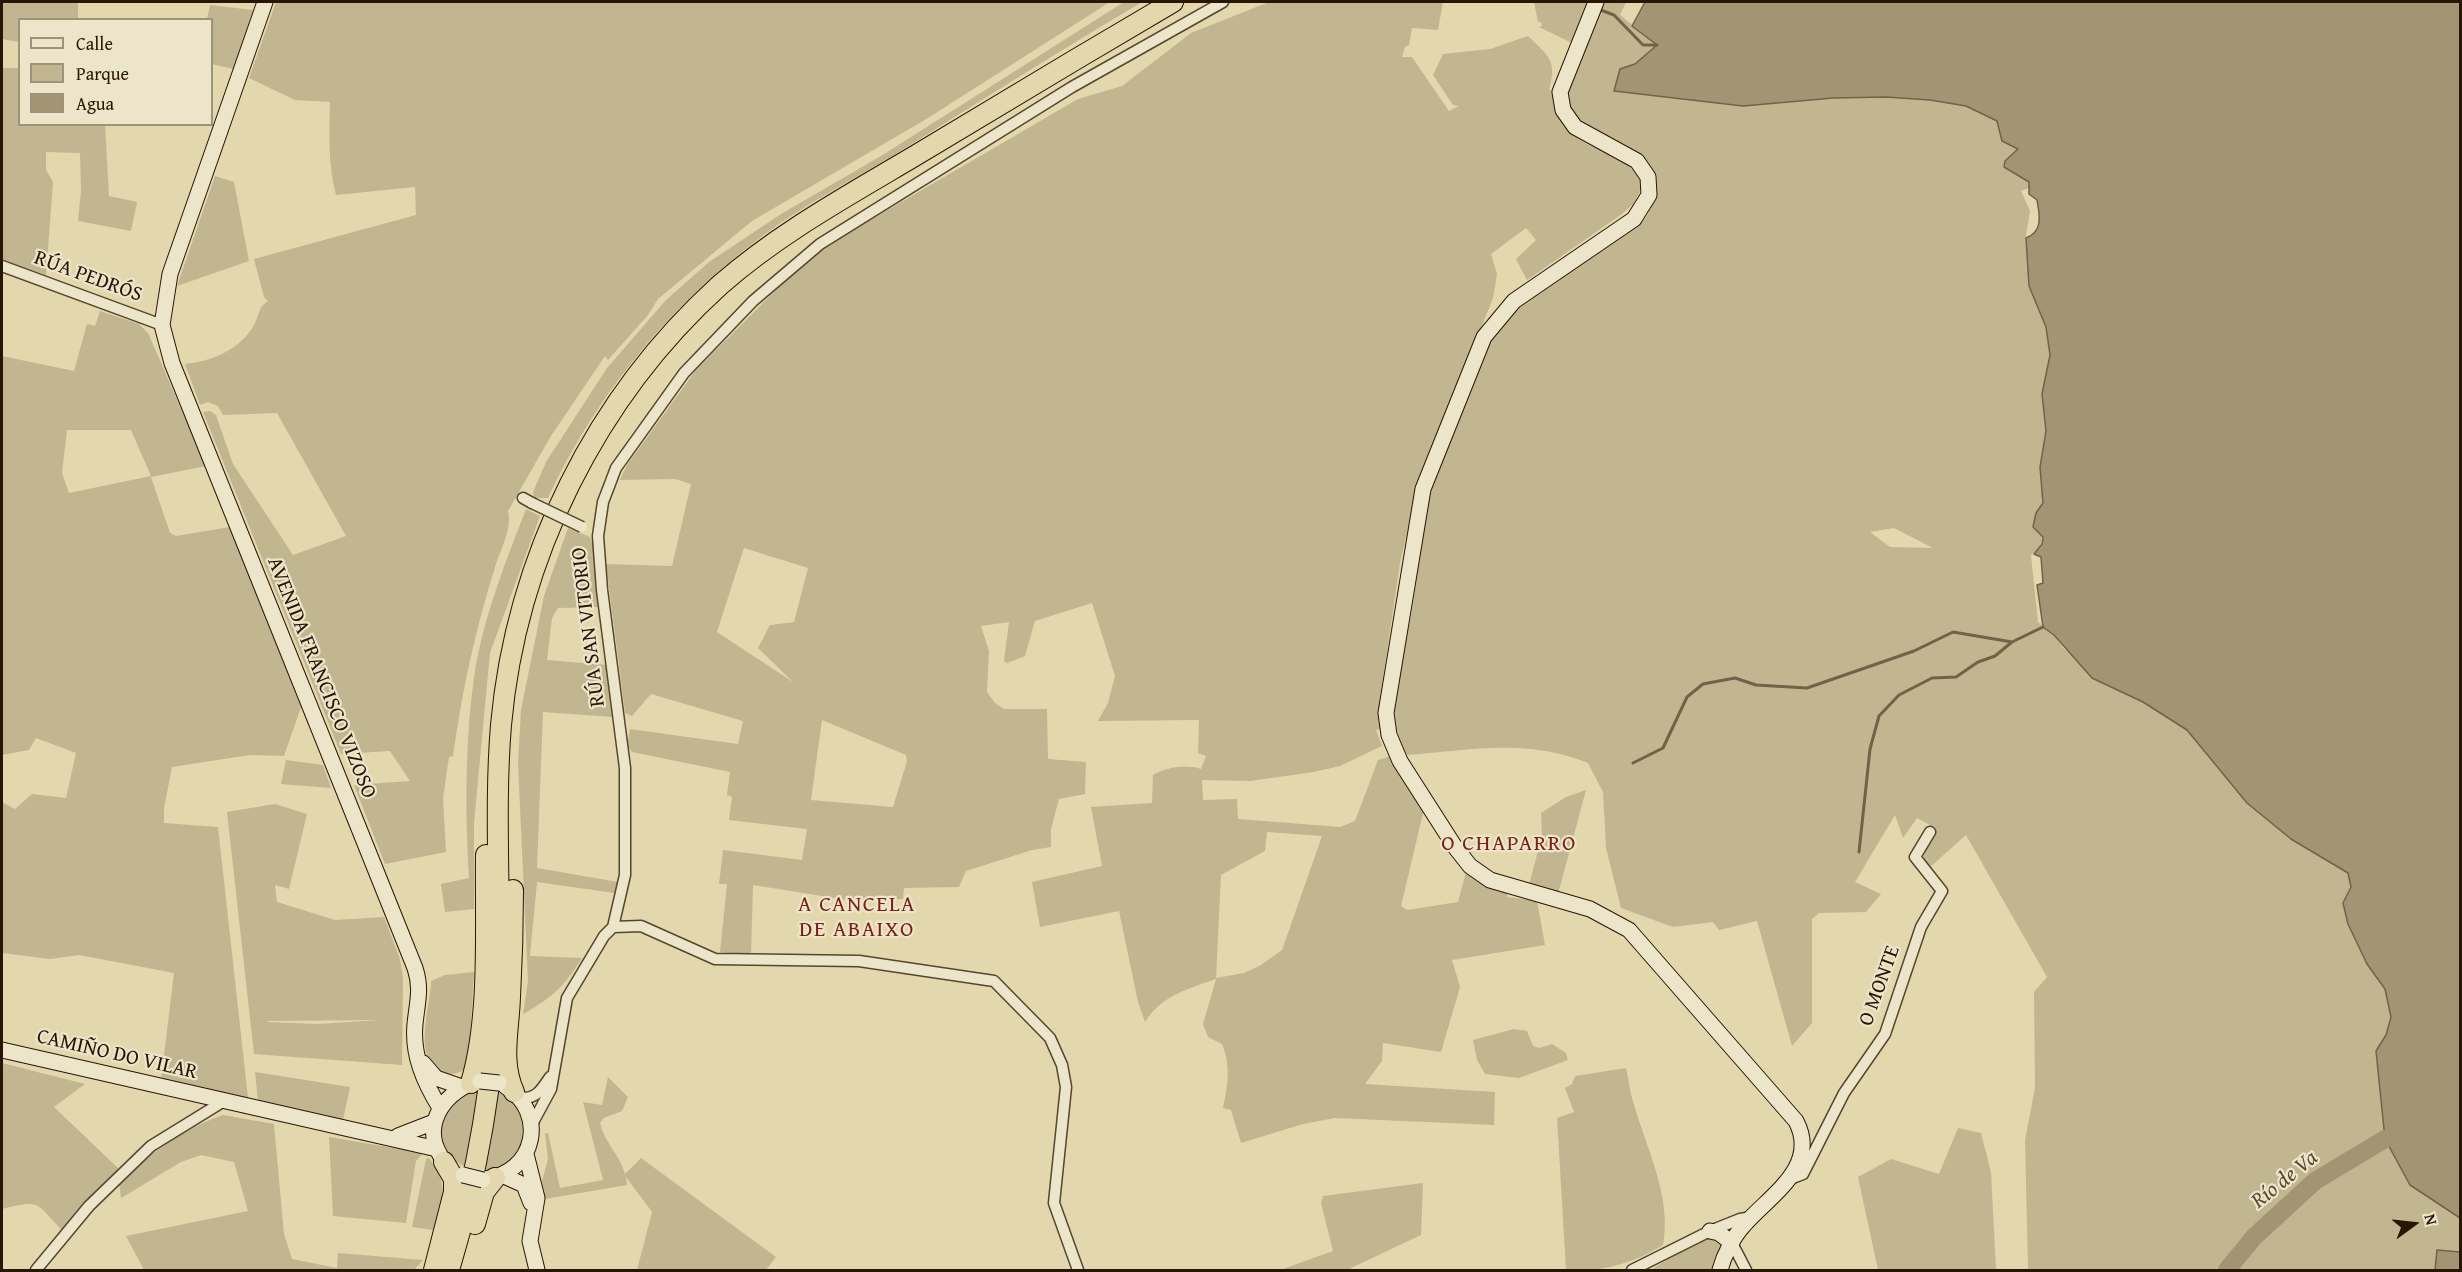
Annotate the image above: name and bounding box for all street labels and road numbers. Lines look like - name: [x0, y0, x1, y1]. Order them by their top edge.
- street label: RÚA PEDRÓS: [31, 246, 145, 308]
- street label: RÚA SAN VITORIO: [567, 546, 611, 708]
- street label: AVENIDA FRANCISCO VIZOSO: [261, 554, 381, 802]
- street label: O MONTE: [1854, 942, 1906, 1030]
- street label: CAMIÑO DO VILAR: [34, 1024, 200, 1086]

